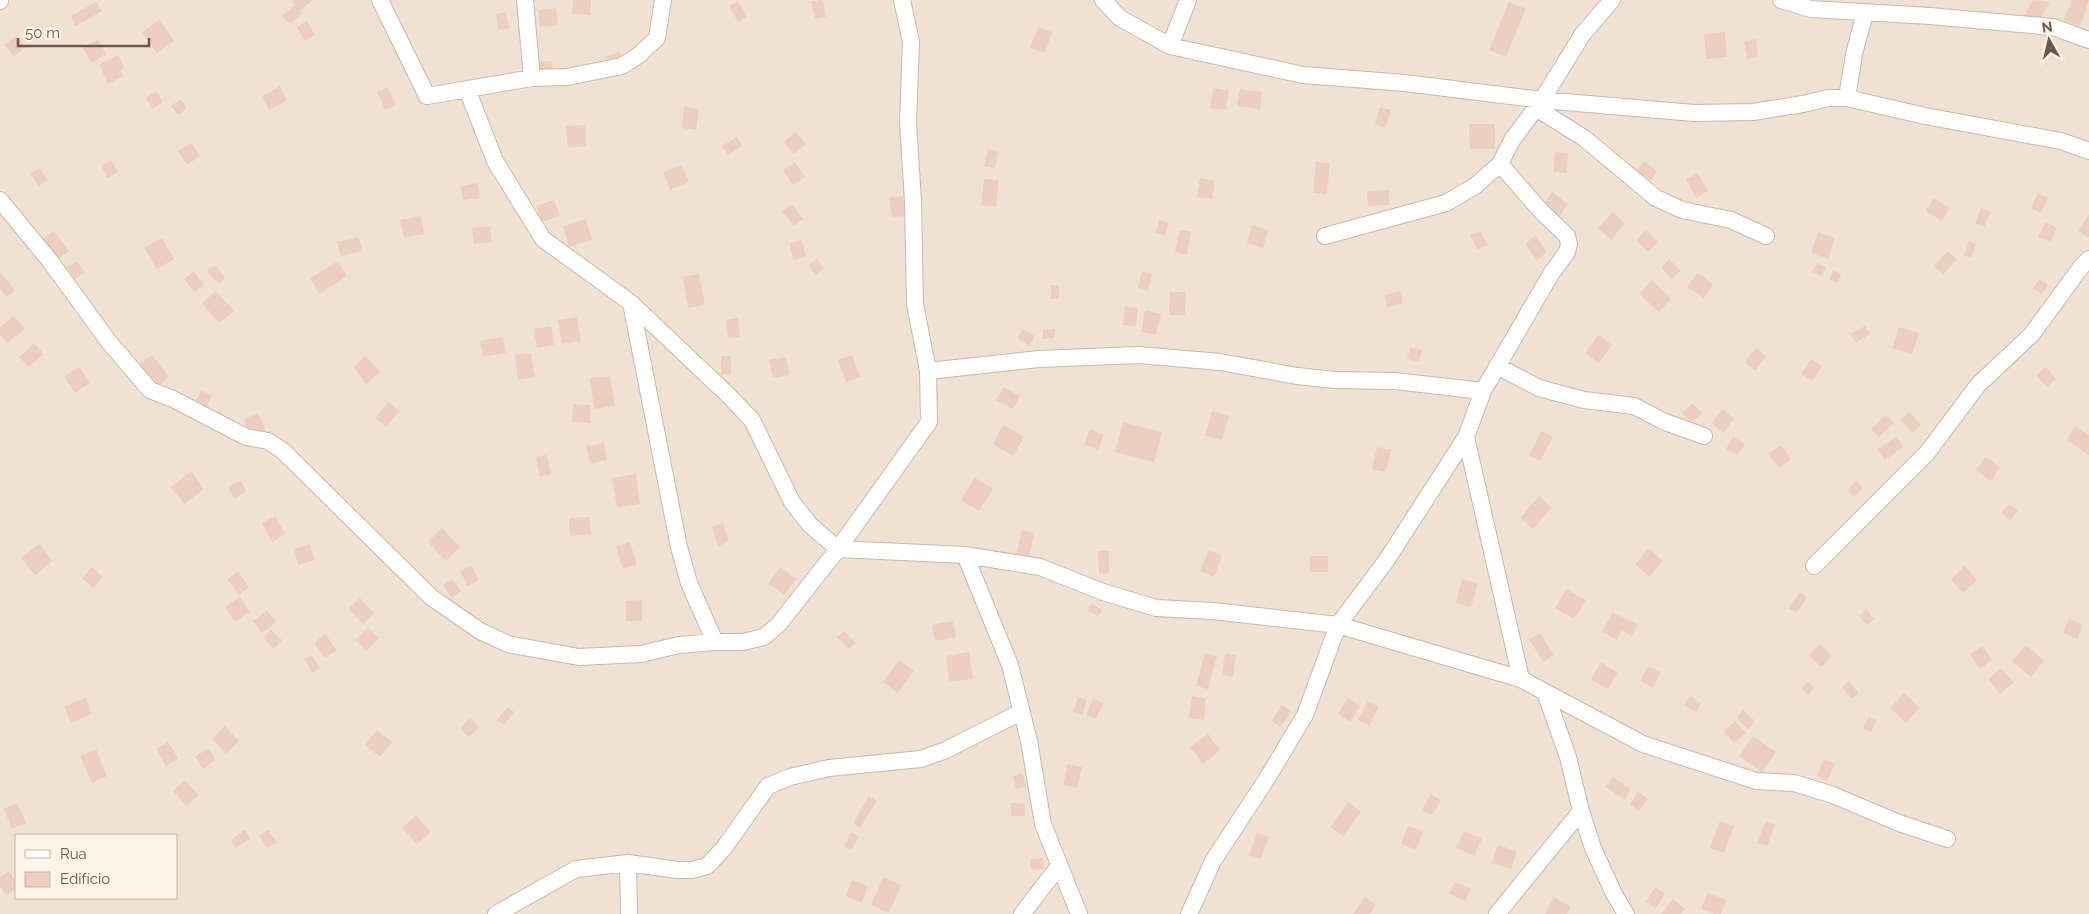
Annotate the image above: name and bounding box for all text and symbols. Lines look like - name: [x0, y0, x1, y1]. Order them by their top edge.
- scale bar: [18, 15, 149, 47]
- north arrow: [2024, 15, 2074, 65]
- text: N: [2041, 18, 2054, 36]
- text: 50 m: [25, 24, 60, 42]
- legend: [15, 834, 178, 899]
- text: Rua: [60, 845, 87, 863]
- text: Edifício: [60, 870, 110, 888]

